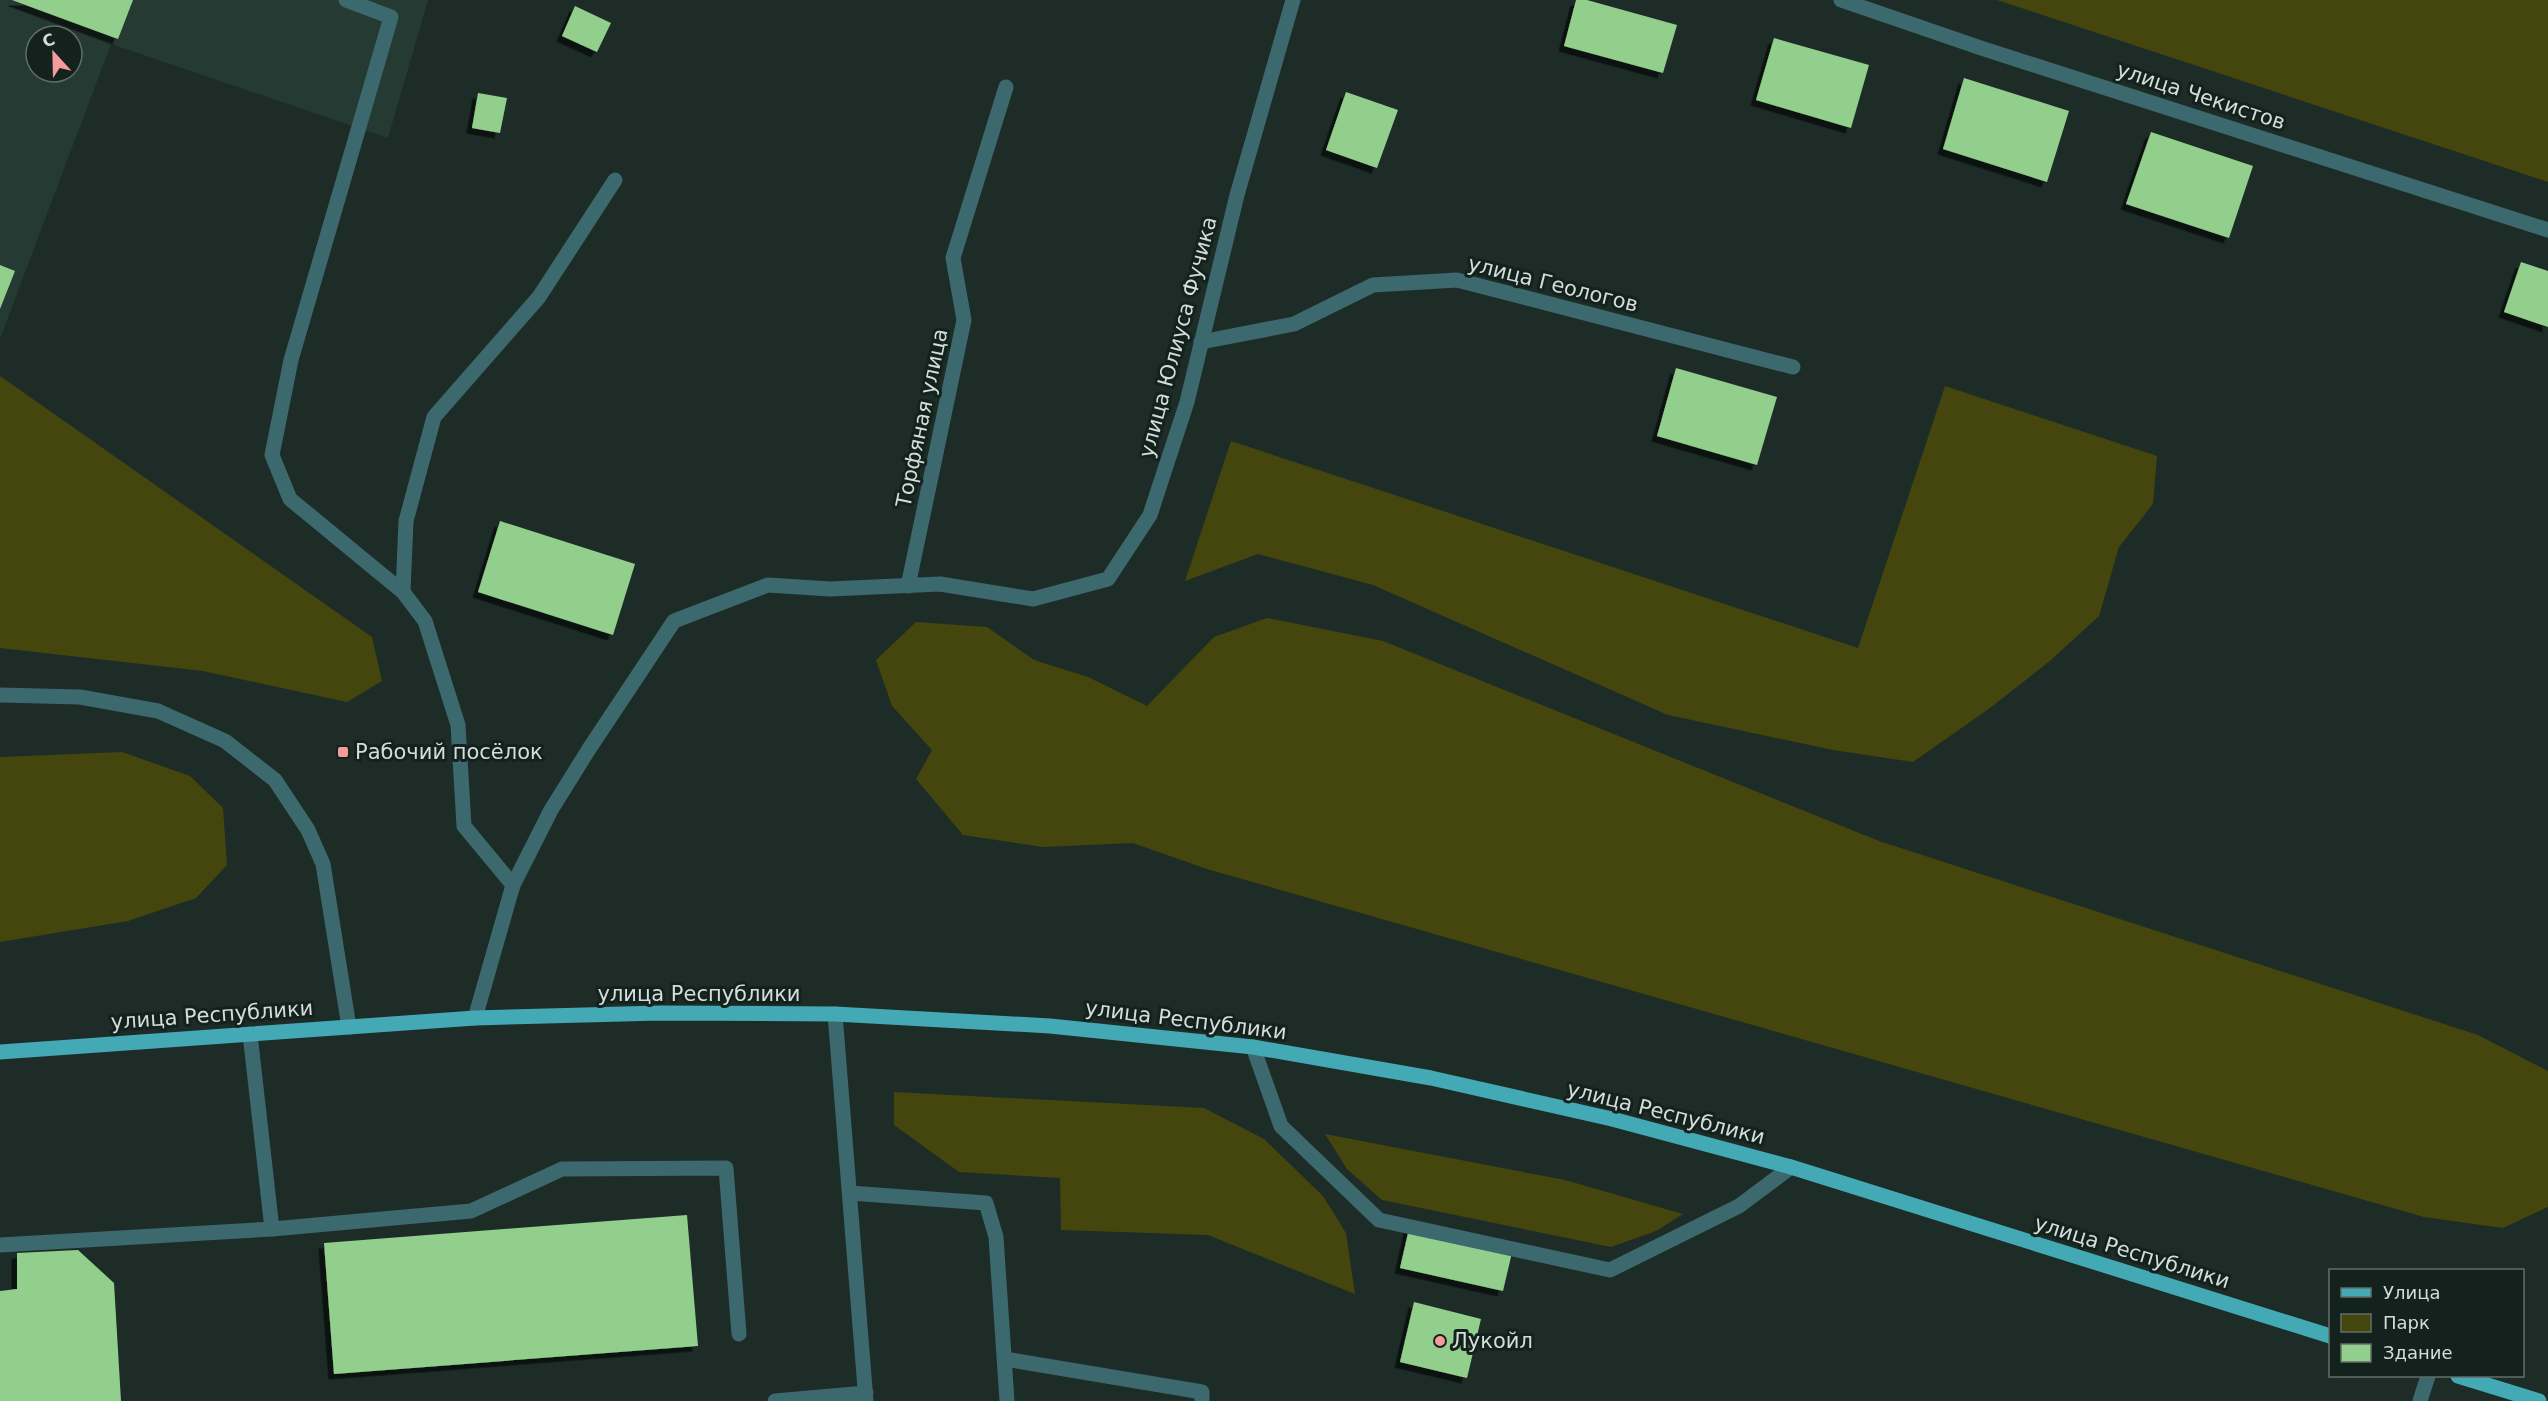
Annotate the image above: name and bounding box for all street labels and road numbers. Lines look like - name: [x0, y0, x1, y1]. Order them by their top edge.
- street label: улица Чекистов: [2114, 57, 2288, 135]
- street label: улица Юлиуса Фучика: [1134, 214, 1222, 460]
- street label: улица Геологов: [1465, 251, 1641, 317]
- street label: Торфяная улица: [891, 326, 953, 511]
- street label: улица Республики: [598, 982, 800, 1006]
- street label: улица Республики: [110, 996, 314, 1034]
- street label: улица Республики: [1084, 996, 1288, 1044]
- street label: улица Республики: [1565, 1077, 1767, 1149]
- street label: улица Республики: [2031, 1211, 2233, 1293]

